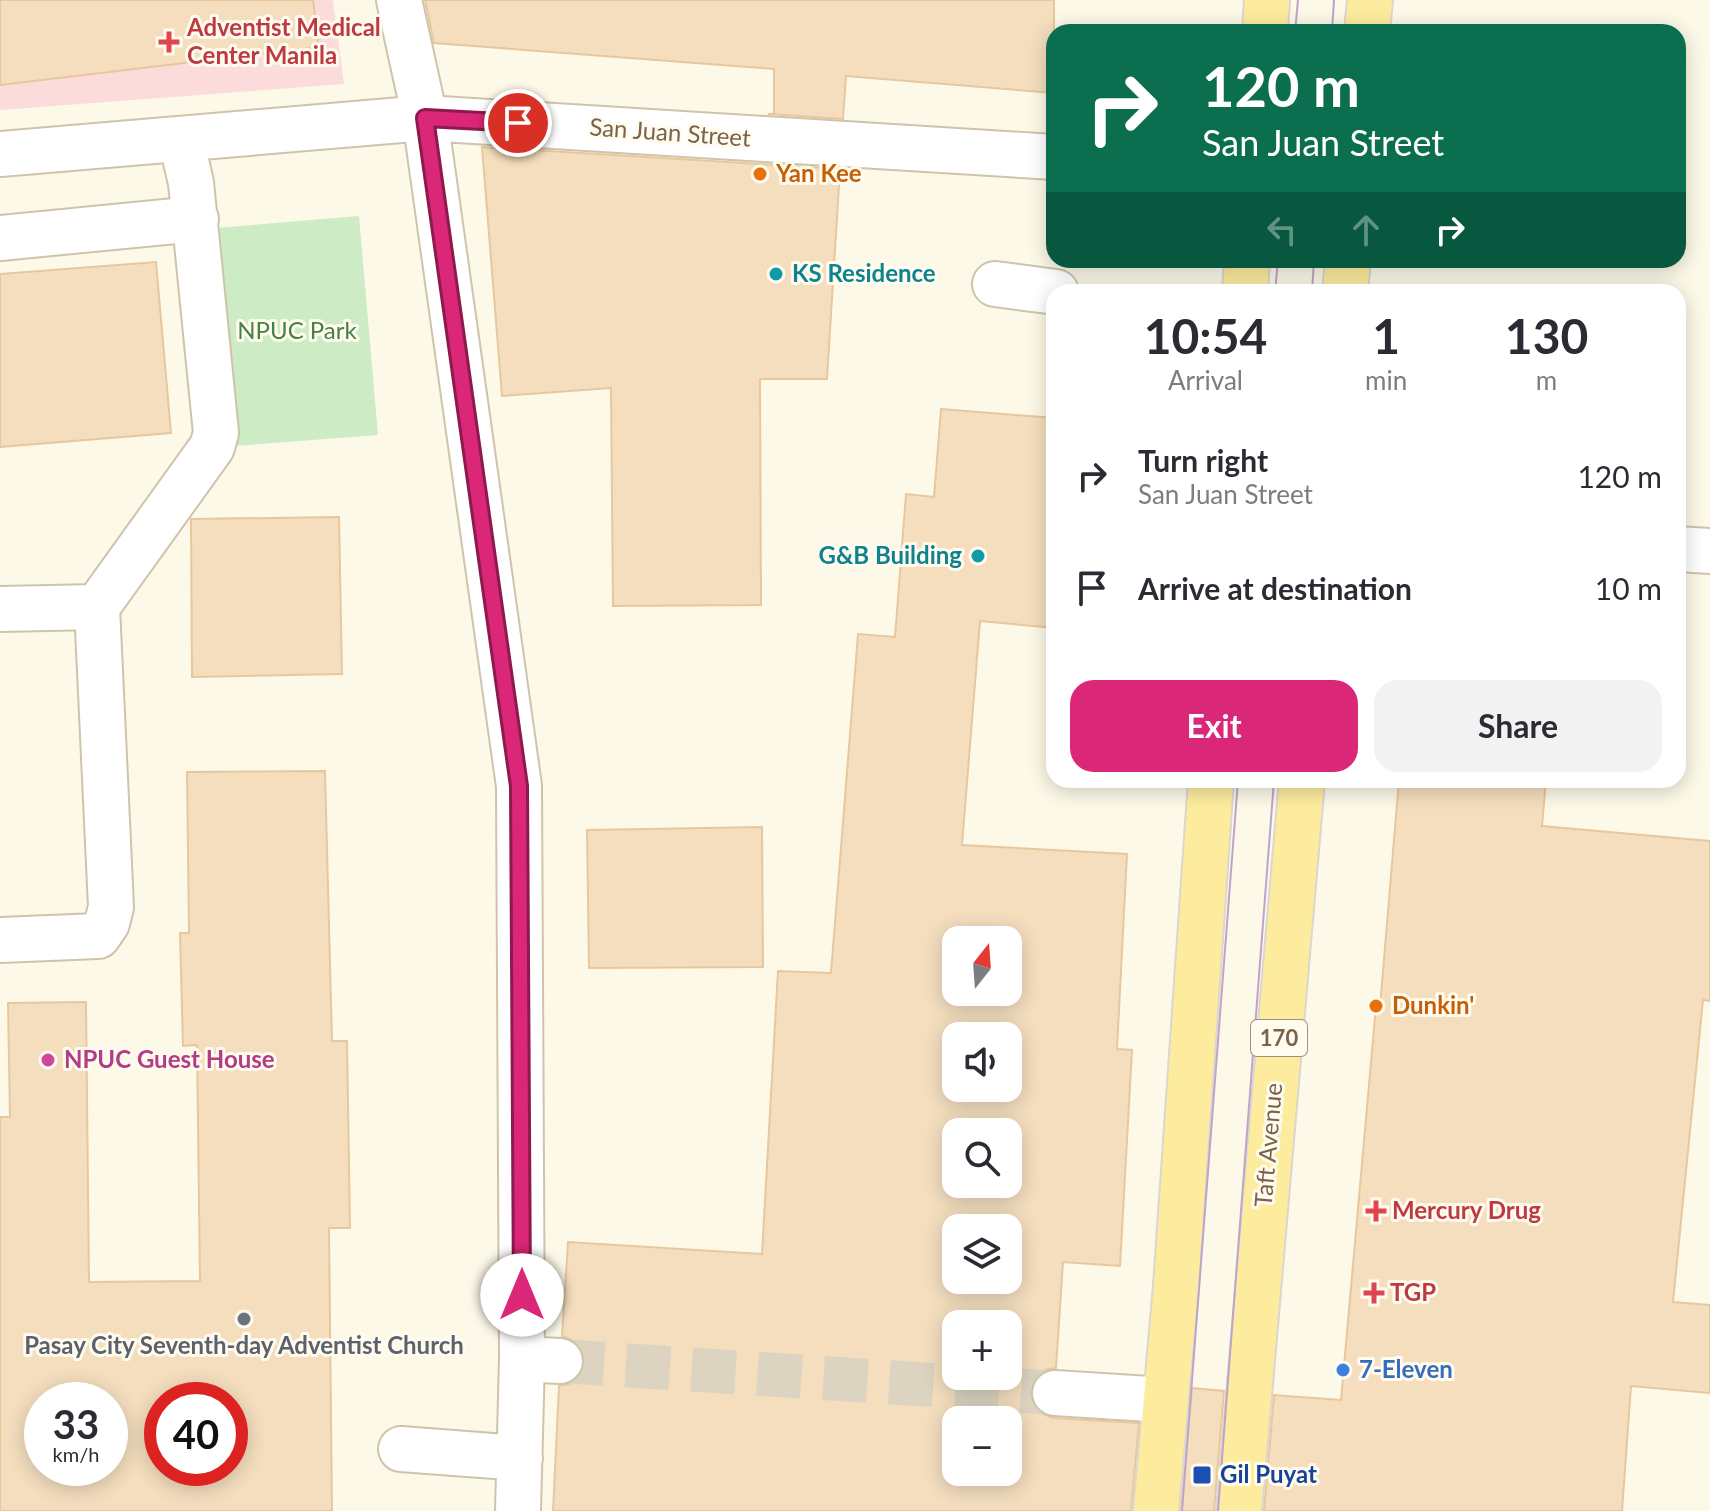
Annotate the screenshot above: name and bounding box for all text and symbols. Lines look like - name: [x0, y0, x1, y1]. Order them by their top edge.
- place label: Adventist Medical Center Manila: [186, 12, 381, 69]
- marker: Adventist Medical Center Manila: [158, 31, 180, 53]
- text: 120 m: [1202, 52, 1360, 119]
- icon: right: [1070, 56, 1174, 160]
- pin: [484, 89, 552, 157]
- icon: arrive: [496, 101, 540, 145]
- street label: San Juan Street: [589, 111, 752, 152]
- text: San Juan Street: [1202, 120, 1444, 164]
- place label: Yan Kee: [775, 158, 862, 187]
- marker: Yan Kee: [751, 165, 769, 183]
- icon: left: [1260, 208, 1304, 252]
- icon: ahead: [1344, 208, 1388, 252]
- icon: right: [1428, 208, 1472, 252]
- place label: KS Residence: [792, 258, 936, 287]
- marker: KS Residence: [767, 265, 785, 283]
- text: 10:54: [1144, 307, 1267, 364]
- text: 1: [1372, 307, 1400, 364]
- text: 130: [1505, 307, 1588, 364]
- park label: NPUC Park: [237, 315, 358, 344]
- text: Arrival: [1168, 364, 1243, 396]
- text: min: [1365, 364, 1407, 396]
- text: m: [1536, 364, 1557, 396]
- text: Turn right: [1138, 442, 1268, 478]
- icon: right: [1070, 454, 1114, 498]
- text: 120 m: [1577, 458, 1662, 494]
- text: San Juan Street: [1138, 478, 1313, 510]
- place label: G&B Building: [818, 540, 962, 569]
- marker: G&B Building: [969, 547, 987, 565]
- icon: arrive: [1070, 566, 1114, 610]
- text: Arrive at destination: [1138, 570, 1412, 606]
- text: 10 m: [1595, 570, 1662, 606]
- button: Exit: [1070, 680, 1358, 772]
- button: Share: [1374, 680, 1662, 772]
- north arrow: [942, 926, 1022, 1006]
- map controls: [942, 926, 1022, 1486]
- place label: Dunkin': [1392, 990, 1474, 1019]
- marker: Dunkin': [1367, 997, 1385, 1015]
- road number: 170: [1251, 1020, 1307, 1056]
- button: sound: [942, 1022, 1022, 1102]
- place label: NPUC Guest House: [64, 1044, 275, 1073]
- marker: NPUC Guest House: [39, 1051, 57, 1069]
- street label: Taft Avenue: [1248, 1082, 1287, 1208]
- button: search: [942, 1118, 1022, 1198]
- place label: Mercury Drug: [1392, 1195, 1541, 1224]
- marker: Mercury Drug: [1367, 1202, 1385, 1220]
- button: layers: [942, 1214, 1022, 1294]
- position arrow: [480, 1253, 564, 1337]
- place label: TGP: [1390, 1277, 1436, 1306]
- marker: TGP: [1365, 1284, 1383, 1302]
- marker: Pasay City Seventh-day Adventist Church: [235, 1310, 253, 1328]
- button: +: [942, 1310, 1022, 1390]
- place label: Pasay City Seventh-day Adventist Church: [24, 1330, 464, 1359]
- place label: 7-Eleven: [1359, 1354, 1453, 1383]
- marker: 7-Eleven: [1334, 1361, 1352, 1379]
- speed limit sign: 40: [144, 1382, 248, 1486]
- text: 33: [53, 1400, 99, 1448]
- button: −: [942, 1406, 1022, 1486]
- text: km/h: [53, 1442, 99, 1466]
- place label: Gil Puyat: [1220, 1459, 1317, 1488]
- marker: Gil Puyat: [1191, 1464, 1213, 1486]

